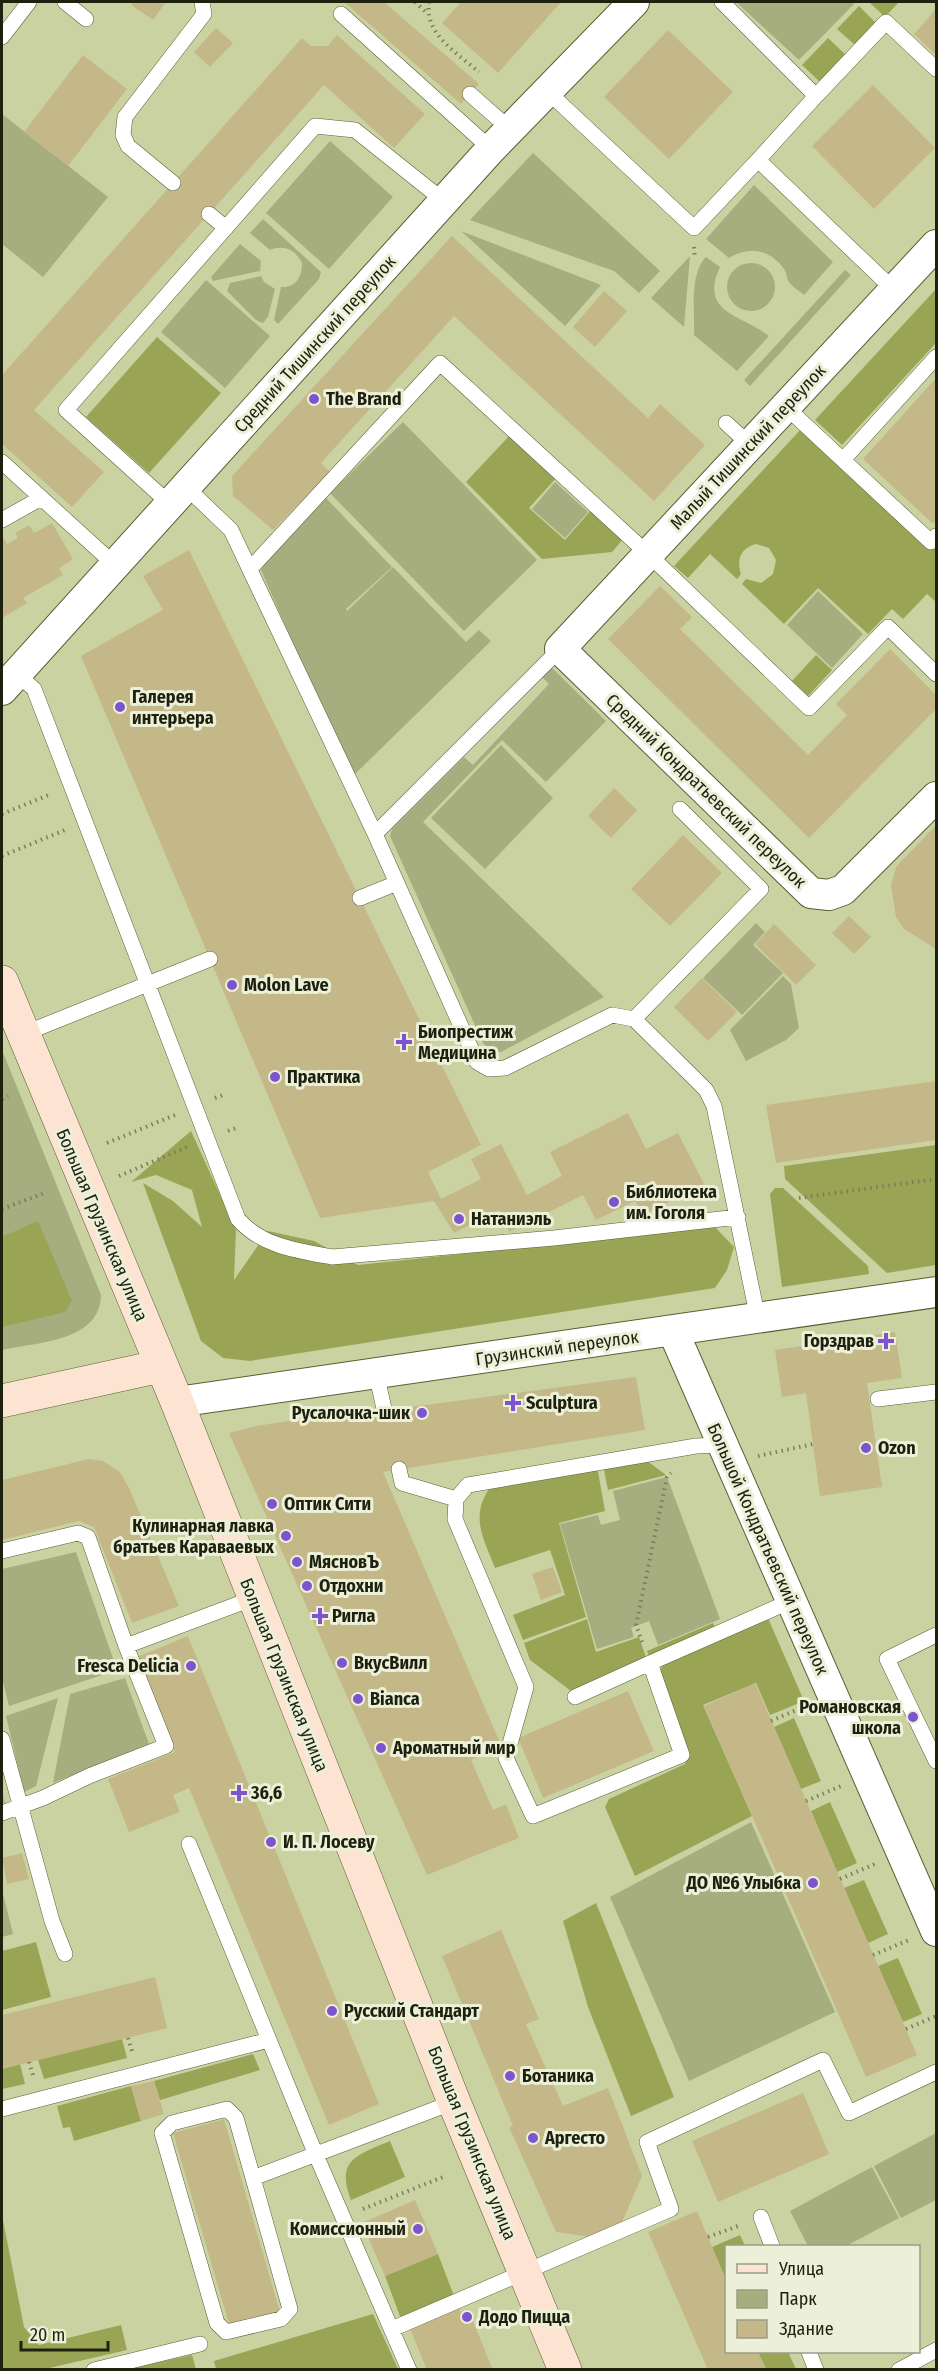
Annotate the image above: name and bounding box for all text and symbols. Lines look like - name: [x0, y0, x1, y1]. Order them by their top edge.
- street label: Средний Тишинский переулок: [230, 250, 401, 437]
- street label: Малый Тишинский переулок: [666, 359, 831, 534]
- place label: The Brand: [326, 388, 401, 410]
- marker: The Brand: [307, 392, 321, 406]
- place label: Галерея интерьера: [132, 686, 214, 729]
- street label: Средний Кондратьевский переулок: [601, 689, 811, 893]
- marker: Галерея интерьера: [113, 700, 127, 714]
- place label: Molon Lave: [244, 974, 329, 996]
- marker: Molon Lave: [225, 978, 239, 992]
- place label: Биопрестиж Медицина: [418, 1021, 514, 1064]
- marker: Биопрестиж Медицина: [395, 1033, 413, 1051]
- place label: Практика: [287, 1066, 361, 1088]
- marker: Практика: [268, 1070, 282, 1084]
- street label: Большая Грузинская улица: [51, 1125, 153, 1325]
- place label: Библиотека им. Гоголя: [626, 1181, 717, 1224]
- marker: Библиотека им. Гоголя: [607, 1195, 621, 1209]
- place label: Натаниэль: [471, 1208, 552, 1230]
- marker: Натаниэль: [452, 1212, 466, 1226]
- street label: Грузинский переулок: [474, 1326, 641, 1370]
- place label: Горздрав: [804, 1330, 874, 1352]
- marker: Горздрав: [879, 1334, 893, 1348]
- place label: Sculptura: [526, 1392, 598, 1414]
- marker: Sculptura: [504, 1394, 522, 1412]
- place label: Русалочка-шик: [292, 1402, 411, 1424]
- marker: Русалочка-шик: [415, 1406, 429, 1420]
- street label: Большой Кондратьевский переулок: [702, 1420, 834, 1679]
- place label: Ozon: [878, 1437, 916, 1459]
- marker: Ozon: [859, 1441, 873, 1455]
- place label: Оптик Сити: [284, 1493, 371, 1515]
- marker: Оптик Сити: [265, 1497, 279, 1511]
- place label: Кулинарная лавка братьев Караваевых: [113, 1515, 275, 1558]
- marker: Кулинарная лавка братьев Караваевых: [279, 1529, 293, 1543]
- place label: МясновЪ: [309, 1551, 379, 1573]
- marker: МясновЪ: [290, 1555, 304, 1569]
- street label: Большая Грузинская улица: [235, 1575, 333, 1775]
- place label: Отдохни: [319, 1575, 383, 1597]
- marker: Отдохни: [300, 1579, 314, 1593]
- place label: Ригла: [332, 1605, 376, 1627]
- marker: Ригла: [313, 1609, 327, 1623]
- place label: ВкусВилл: [354, 1652, 428, 1674]
- place label: Fresca Delicia: [77, 1655, 179, 1677]
- marker: ВкусВилл: [335, 1656, 349, 1670]
- marker: Fresca Delicia: [184, 1659, 198, 1673]
- place label: Bianca: [370, 1688, 420, 1710]
- marker: Bianca: [351, 1692, 365, 1706]
- place label: Романовская школа: [799, 1696, 901, 1739]
- marker: Романовская школа: [906, 1710, 920, 1724]
- place label: Ароматный мир: [392, 1737, 516, 1759]
- marker: Ароматный мир: [374, 1741, 388, 1755]
- place label: 36,6: [250, 1782, 282, 1804]
- marker: 36,6: [232, 1786, 246, 1800]
- place label: И. П. Лосеву: [283, 1831, 375, 1853]
- marker: И. П. Лосеву: [264, 1835, 278, 1849]
- place label: ДО №6 Улыбка: [685, 1872, 801, 1894]
- marker: ДО №6 Улыбка: [806, 1876, 820, 1890]
- place label: Русский Стандарт: [344, 2000, 479, 2022]
- marker: Русский Стандарт: [325, 2004, 339, 2018]
- street label: Большая Грузинская улица: [423, 2043, 521, 2243]
- place label: Ботаника: [522, 2065, 594, 2087]
- marker: Ботаника: [503, 2069, 517, 2083]
- place label: Аргесто: [544, 2127, 605, 2149]
- marker: Аргесто: [526, 2131, 540, 2145]
- place label: Комиссионный: [290, 2218, 406, 2240]
- marker: Комиссионный: [411, 2222, 425, 2236]
- legend: [725, 2245, 920, 2353]
- text: Улица: [778, 2258, 824, 2280]
- text: Парк: [779, 2288, 817, 2310]
- place label: Додо Пицца: [478, 2306, 570, 2328]
- marker: Додо Пицца: [460, 2310, 474, 2324]
- scale bar: [21, 2314, 108, 2352]
- text: Здание: [779, 2318, 834, 2340]
- text: 20 m: [30, 2324, 65, 2346]

